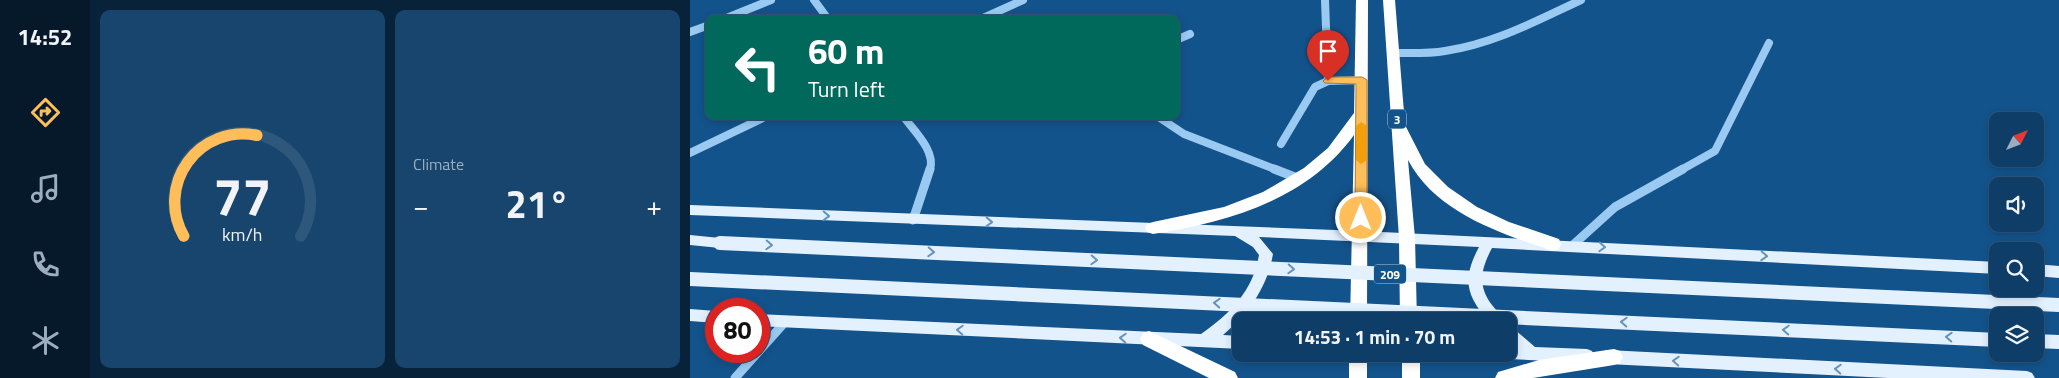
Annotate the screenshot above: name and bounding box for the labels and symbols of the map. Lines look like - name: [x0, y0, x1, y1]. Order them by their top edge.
- pin: [1307, 30, 1349, 81]
- road number: 3: [1388, 110, 1406, 128]
- north arrow: [1989, 112, 2044, 168]
- position arrow: [1334, 191, 1386, 243]
- one-way arrow: [822, 211, 830, 222]
- one-way arrow: [985, 217, 993, 228]
- one-way arrow: [765, 239, 773, 250]
- one-way arrow: [1598, 241, 1606, 252]
- one-way arrow: [928, 247, 936, 258]
- one-way arrow: [1760, 250, 1768, 261]
- one-way arrow: [1090, 255, 1098, 265]
- one-way arrow: [1287, 264, 1295, 275]
- road number: 209: [1374, 264, 1406, 284]
- speed limit sign: 80: [705, 298, 770, 363]
- one-way arrow: [1213, 298, 1221, 309]
- one-way arrow: [1620, 317, 1628, 328]
- one-way arrow: [1782, 324, 1790, 335]
- one-way arrow: [956, 325, 964, 336]
- one-way arrow: [1118, 332, 1126, 343]
- one-way arrow: [1945, 332, 1953, 343]
- one-way arrow: [1672, 355, 1680, 366]
- one-way arrow: [1834, 363, 1842, 374]

